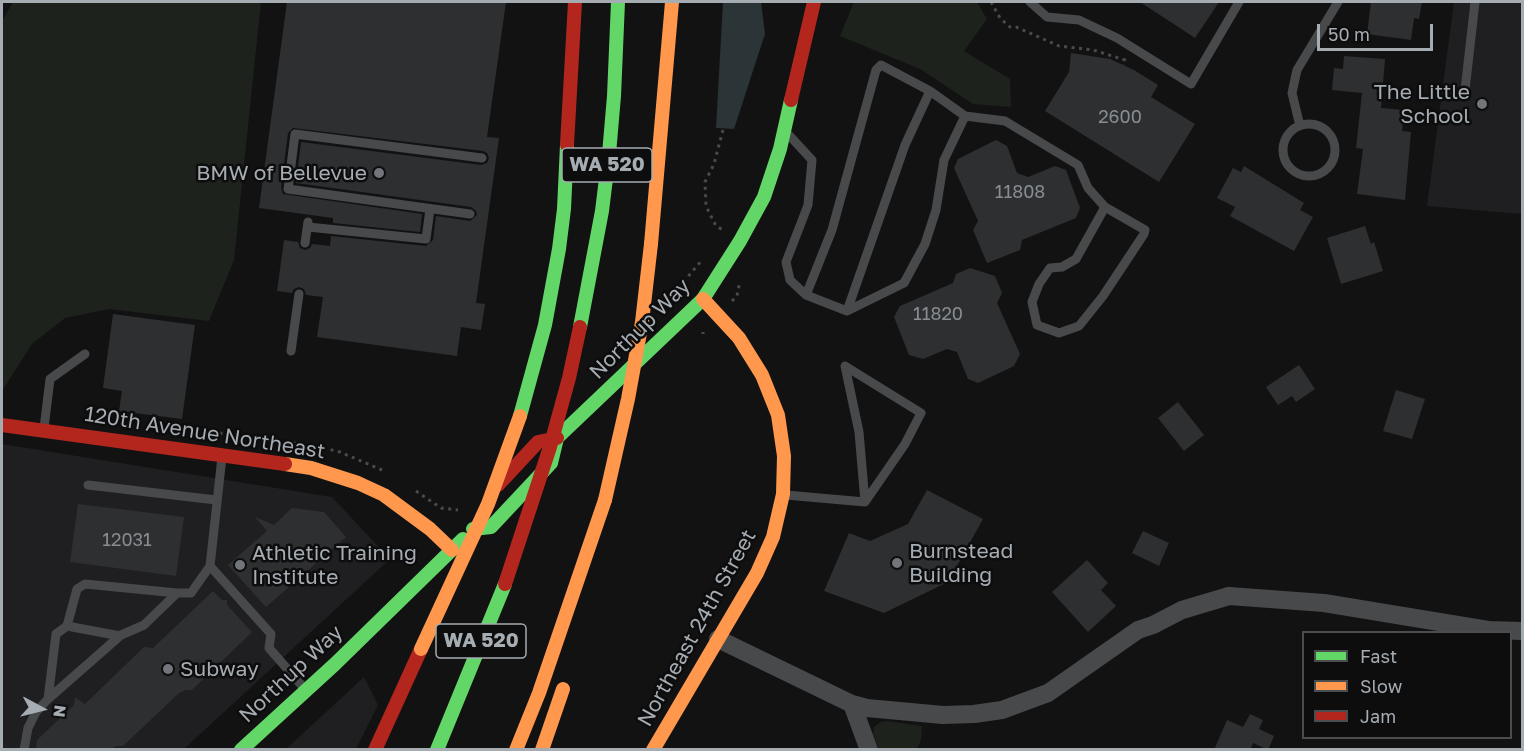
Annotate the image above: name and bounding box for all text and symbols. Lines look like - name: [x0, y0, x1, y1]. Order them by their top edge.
- scale bar: [1320, 12, 1436, 50]
- text: 50 m: [1328, 23, 1370, 45]
- place label: The Little School: [1374, 79, 1470, 129]
- marker: The Little School: [1475, 97, 1489, 111]
- house number: 2600: [1098, 106, 1142, 128]
- road number: WA 520: [562, 148, 652, 182]
- place label: BMW of Bellevue: [196, 160, 367, 186]
- marker: BMW of Bellevue: [372, 166, 386, 180]
- house number: 11808: [995, 181, 1045, 203]
- street label: Northup Way: [584, 273, 696, 385]
- house number: 11820: [913, 303, 963, 325]
- street label: 120th Avenue Northeast: [83, 402, 327, 464]
- street label: Northeast 24th Street: [632, 525, 762, 731]
- house number: 12031: [102, 529, 152, 551]
- place label: Burnstead Building: [909, 538, 1013, 588]
- place label: Athletic Training Institute: [252, 540, 417, 590]
- marker: Burnstead Building: [890, 556, 904, 570]
- marker: Athletic Training Institute: [233, 558, 247, 572]
- street label: Northup Way: [234, 620, 348, 728]
- road number: WA 520: [436, 624, 526, 658]
- legend: [1302, 631, 1512, 739]
- text: Fast: [1360, 645, 1397, 667]
- place label: Subway: [180, 656, 259, 682]
- marker: Subway: [161, 662, 175, 676]
- text: Slow: [1360, 675, 1402, 697]
- north arrow: [12, 679, 72, 739]
- text: N: [49, 704, 71, 718]
- text: Jam: [1360, 705, 1396, 727]

